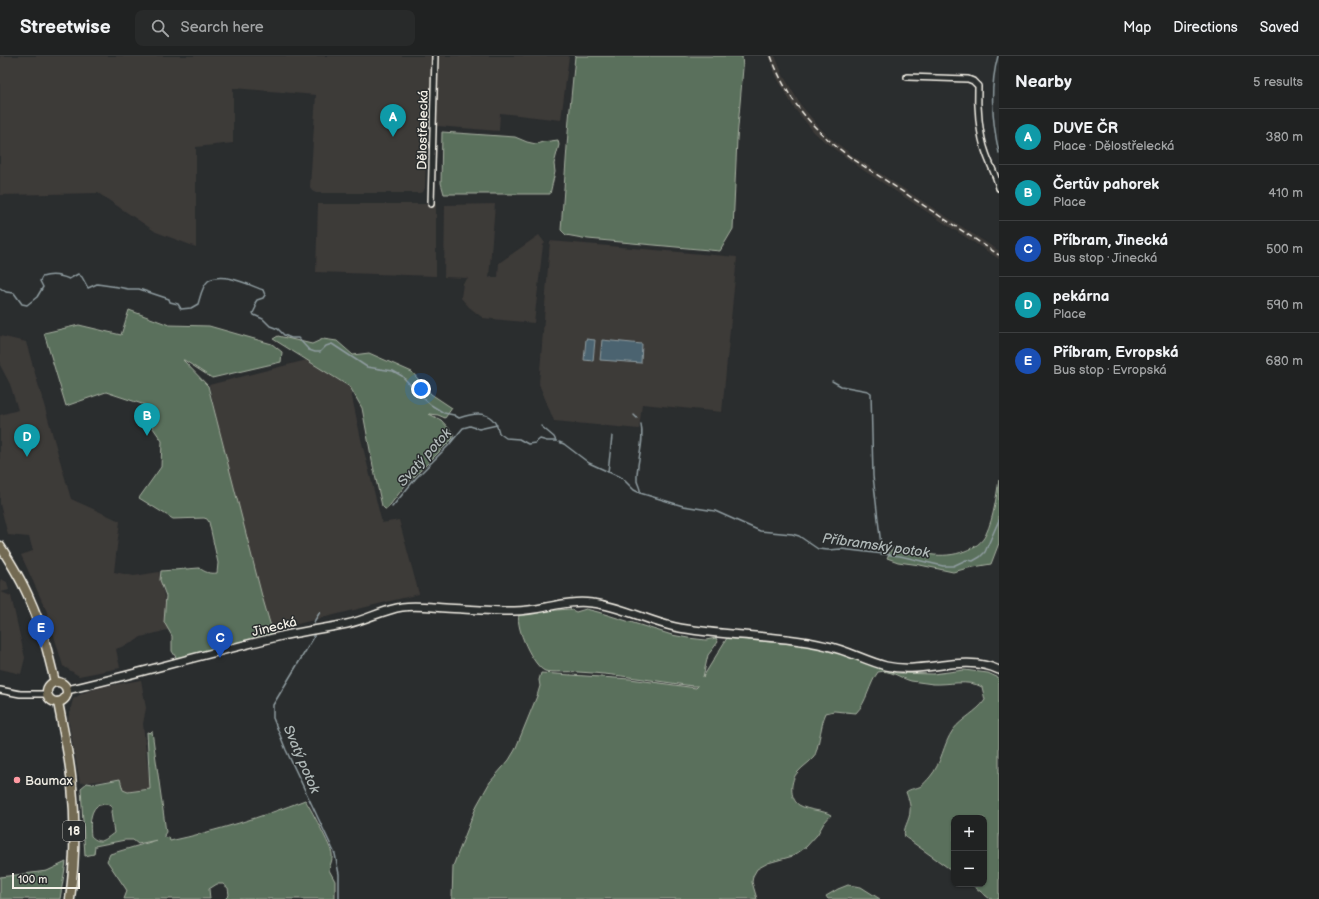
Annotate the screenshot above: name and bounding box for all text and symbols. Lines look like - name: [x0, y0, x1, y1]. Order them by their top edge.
- search box: [135, 10, 415, 46]
- text: Streetwise: [20, 16, 111, 39]
- icon: search: [149, 17, 171, 39]
- text: Search here: [181, 18, 264, 37]
- text: Map: [1123, 19, 1151, 36]
- text: Directions: [1173, 19, 1238, 36]
- text: Saved: [1260, 19, 1299, 36]
- text: Nearby: [1015, 72, 1072, 92]
- text: 5 results: [1253, 74, 1303, 90]
- street label: Dělostřelecká: [414, 90, 432, 170]
- pin: A: [380, 104, 406, 137]
- text: DUVE ČR: [1053, 119, 1118, 138]
- text: A: [1024, 129, 1032, 145]
- text: 380 m: [1266, 129, 1303, 145]
- text: Place · Dělostřelecká: [1053, 138, 1174, 154]
- text: Čertův pahorek: [1053, 175, 1159, 194]
- text: B: [1023, 185, 1033, 201]
- text: 410 m: [1268, 185, 1303, 201]
- text: Place: [1053, 194, 1086, 210]
- text: Příbram, Jinecká: [1053, 231, 1168, 250]
- text: C: [1023, 241, 1033, 257]
- text: 500 m: [1266, 241, 1303, 257]
- text: Bus stop · Jinecká: [1053, 250, 1157, 266]
- text: pekárna: [1053, 287, 1109, 306]
- text: D: [1023, 297, 1033, 313]
- text: 590 m: [1266, 297, 1303, 313]
- text: Place: [1053, 306, 1086, 322]
- text: Příbram, Evropská: [1053, 343, 1179, 362]
- text: E: [1024, 353, 1032, 369]
- text: 680 m: [1266, 353, 1303, 369]
- text: Bus stop · Evropská: [1053, 362, 1167, 378]
- your location: [411, 379, 431, 399]
- pin: B: [134, 403, 160, 436]
- pin: D: [14, 424, 40, 457]
- water label: Svatý potok: [394, 424, 456, 490]
- water label: Příbramský potok: [821, 530, 932, 562]
- street label: Jinecká: [250, 614, 298, 640]
- pin: E: [28, 615, 54, 648]
- pin: C: [207, 625, 233, 658]
- water label: Svatý potok: [280, 722, 324, 797]
- place label: Baumax: [25, 773, 73, 789]
- marker: Baumax: [12, 775, 22, 785]
- map controls: [951, 815, 987, 887]
- button: +: [951, 815, 987, 851]
- road number: 18: [63, 821, 85, 841]
- button: −: [951, 851, 987, 887]
- scale bar: [12, 871, 80, 890]
- text: 100 m: [18, 873, 47, 886]

